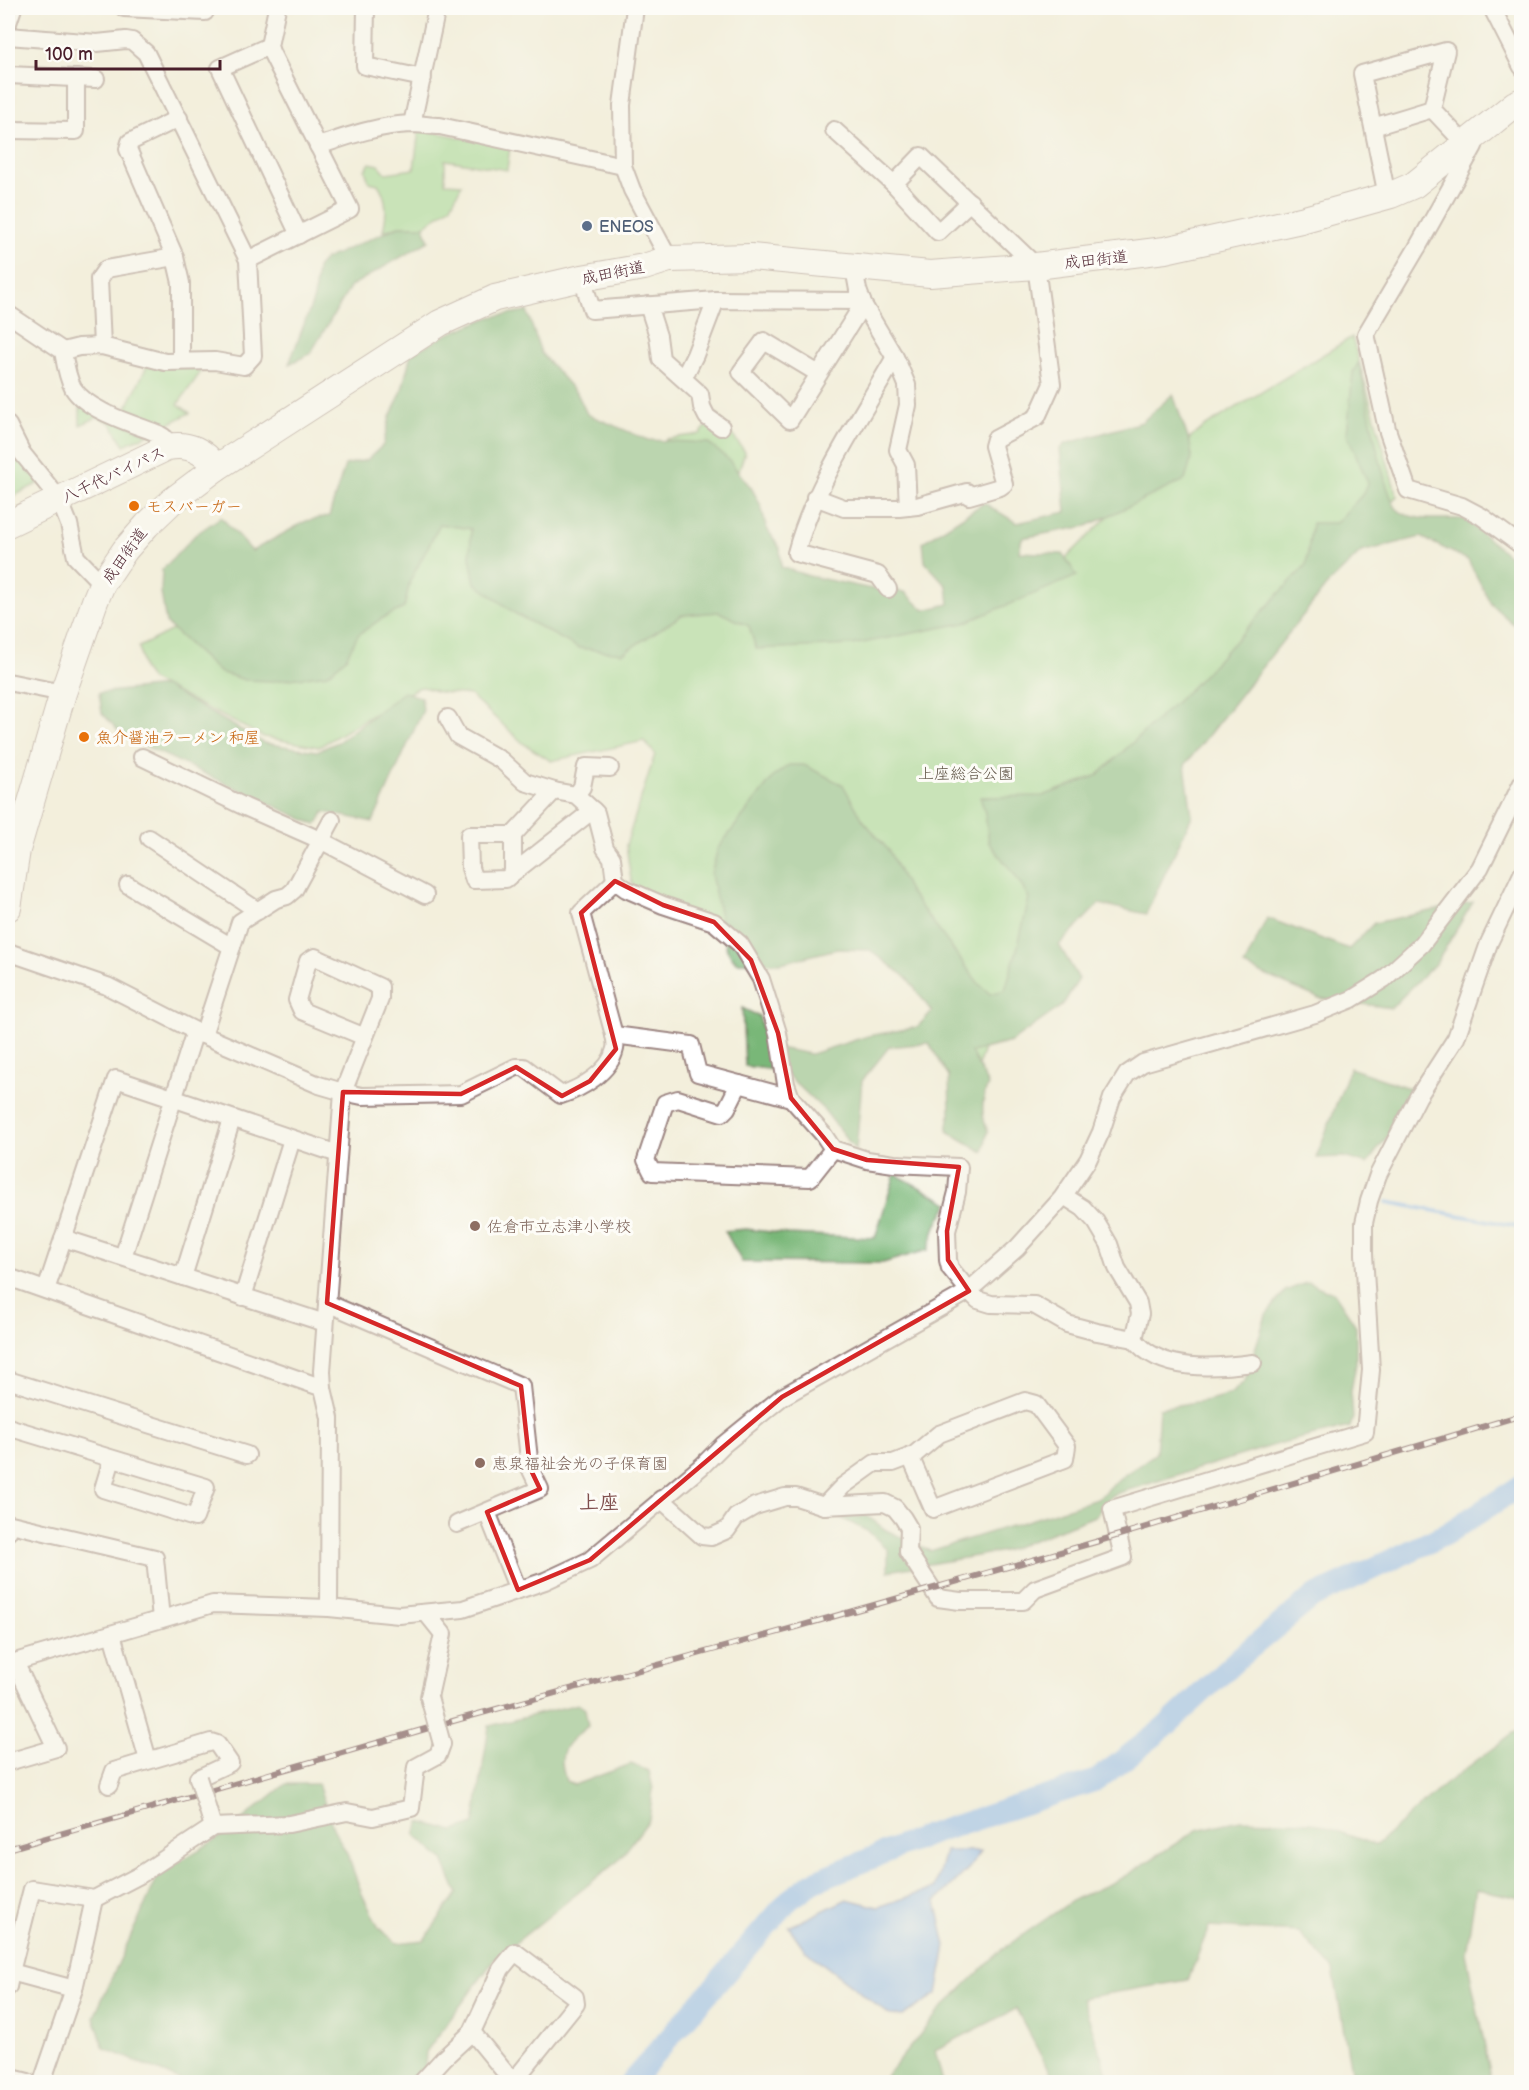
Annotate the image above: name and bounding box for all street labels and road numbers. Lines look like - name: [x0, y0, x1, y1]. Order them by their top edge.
- street label: 成田街道: [1063, 248, 1129, 273]
- street label: 成田街道: [580, 258, 647, 289]
- street label: 八千代バイパス: [59, 443, 168, 508]
- street label: 成田街道: [99, 524, 152, 587]

